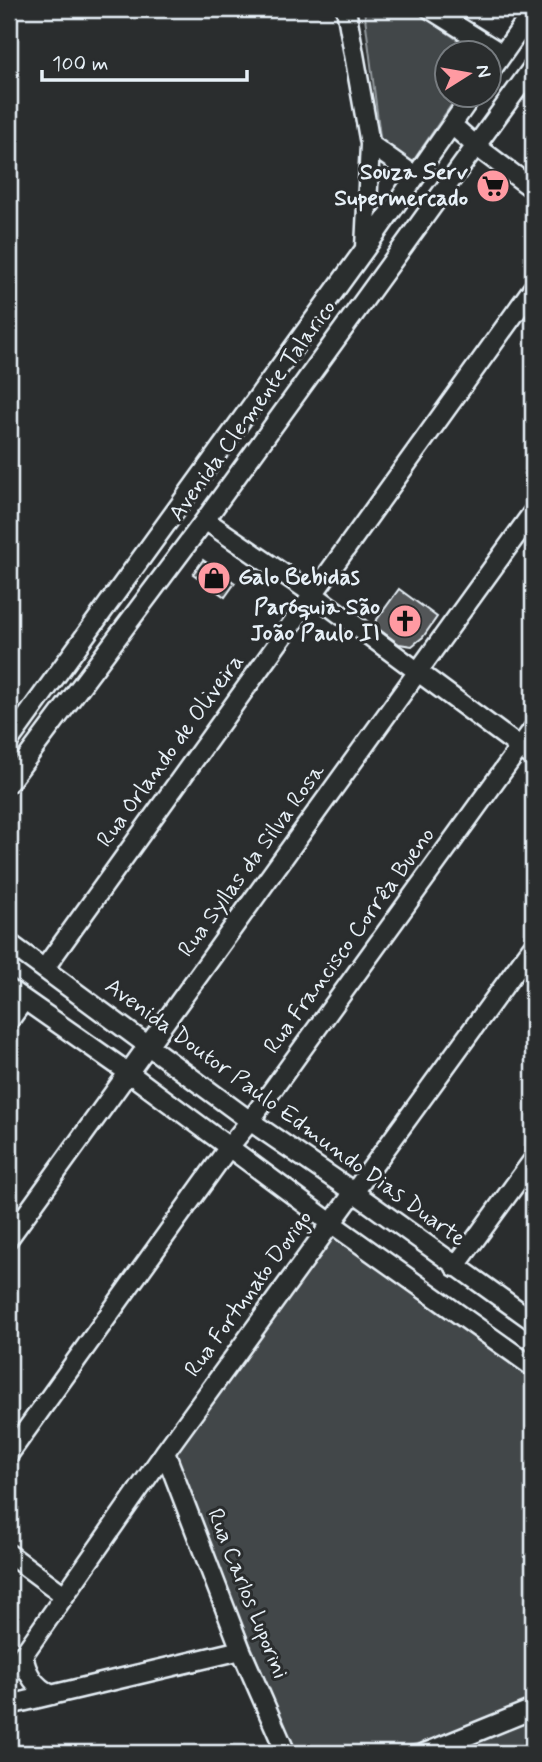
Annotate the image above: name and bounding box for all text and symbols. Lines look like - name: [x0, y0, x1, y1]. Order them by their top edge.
- scale bar: [42, 38, 247, 82]
- north arrow: [434, 38, 504, 108]
- text: 100 m: [52, 50, 108, 78]
- text: N: [470, 62, 497, 80]
- place label: Souza Serv Supermercado: [334, 158, 469, 214]
- supermarket icon: Souza Serv Supermercado: [474, 167, 512, 205]
- street label: Avenida Clemente Talarico: [162, 294, 344, 528]
- shop icon: Galo Bebidas: [195, 559, 233, 597]
- place label: Galo Bebidas: [238, 563, 360, 593]
- place label: Paróquia São João Paulo II: [251, 593, 380, 649]
- church icon: Paróquia São João Paulo II: [386, 602, 424, 640]
- street label: Rua Orlando de Oliveira: [91, 648, 251, 854]
- street label: Rua Syllas da Silva Rosa: [172, 758, 332, 964]
- street label: Rua Francisco Corrêa Bueno: [258, 822, 442, 1060]
- street label: Avenida Doutor Paulo Edmundo Dias Duarte: [98, 972, 472, 1254]
- street label: Rua Fortunato Dovigo: [178, 1205, 320, 1383]
- street label: Rua Carlos Luporini: [199, 1504, 295, 1684]

